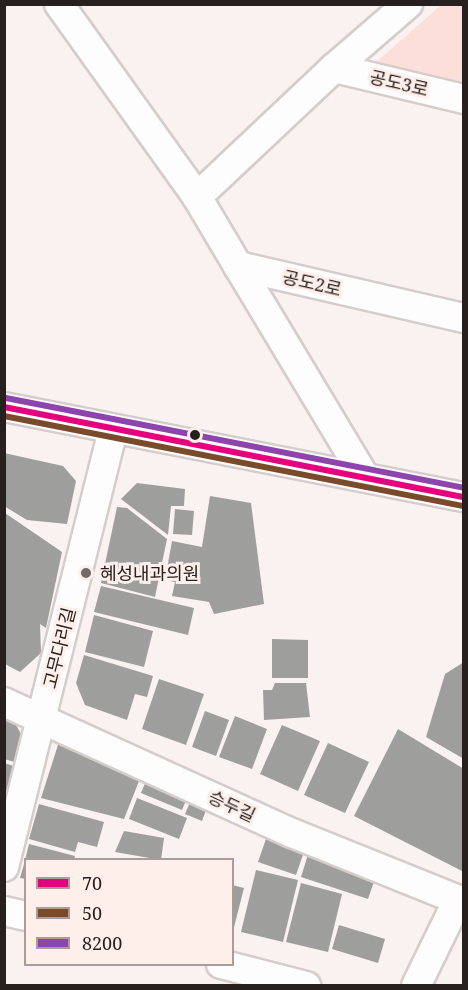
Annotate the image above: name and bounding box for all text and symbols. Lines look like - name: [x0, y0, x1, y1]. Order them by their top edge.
- street label: 공도3로: [367, 66, 431, 100]
- street label: 공도2로: [280, 266, 344, 300]
- unlabelled marker: [189, 429, 201, 441]
- place label: 혜성내과의원: [100, 562, 199, 584]
- marker: 혜성내과의원: [77, 564, 95, 582]
- street label: 고무다리길: [39, 605, 79, 691]
- street label: 승두길: [205, 786, 259, 826]
- legend: [24, 858, 234, 966]
- text: 70: [82, 871, 102, 895]
- text: 50: [82, 901, 102, 925]
- text: 8200: [82, 931, 122, 955]

